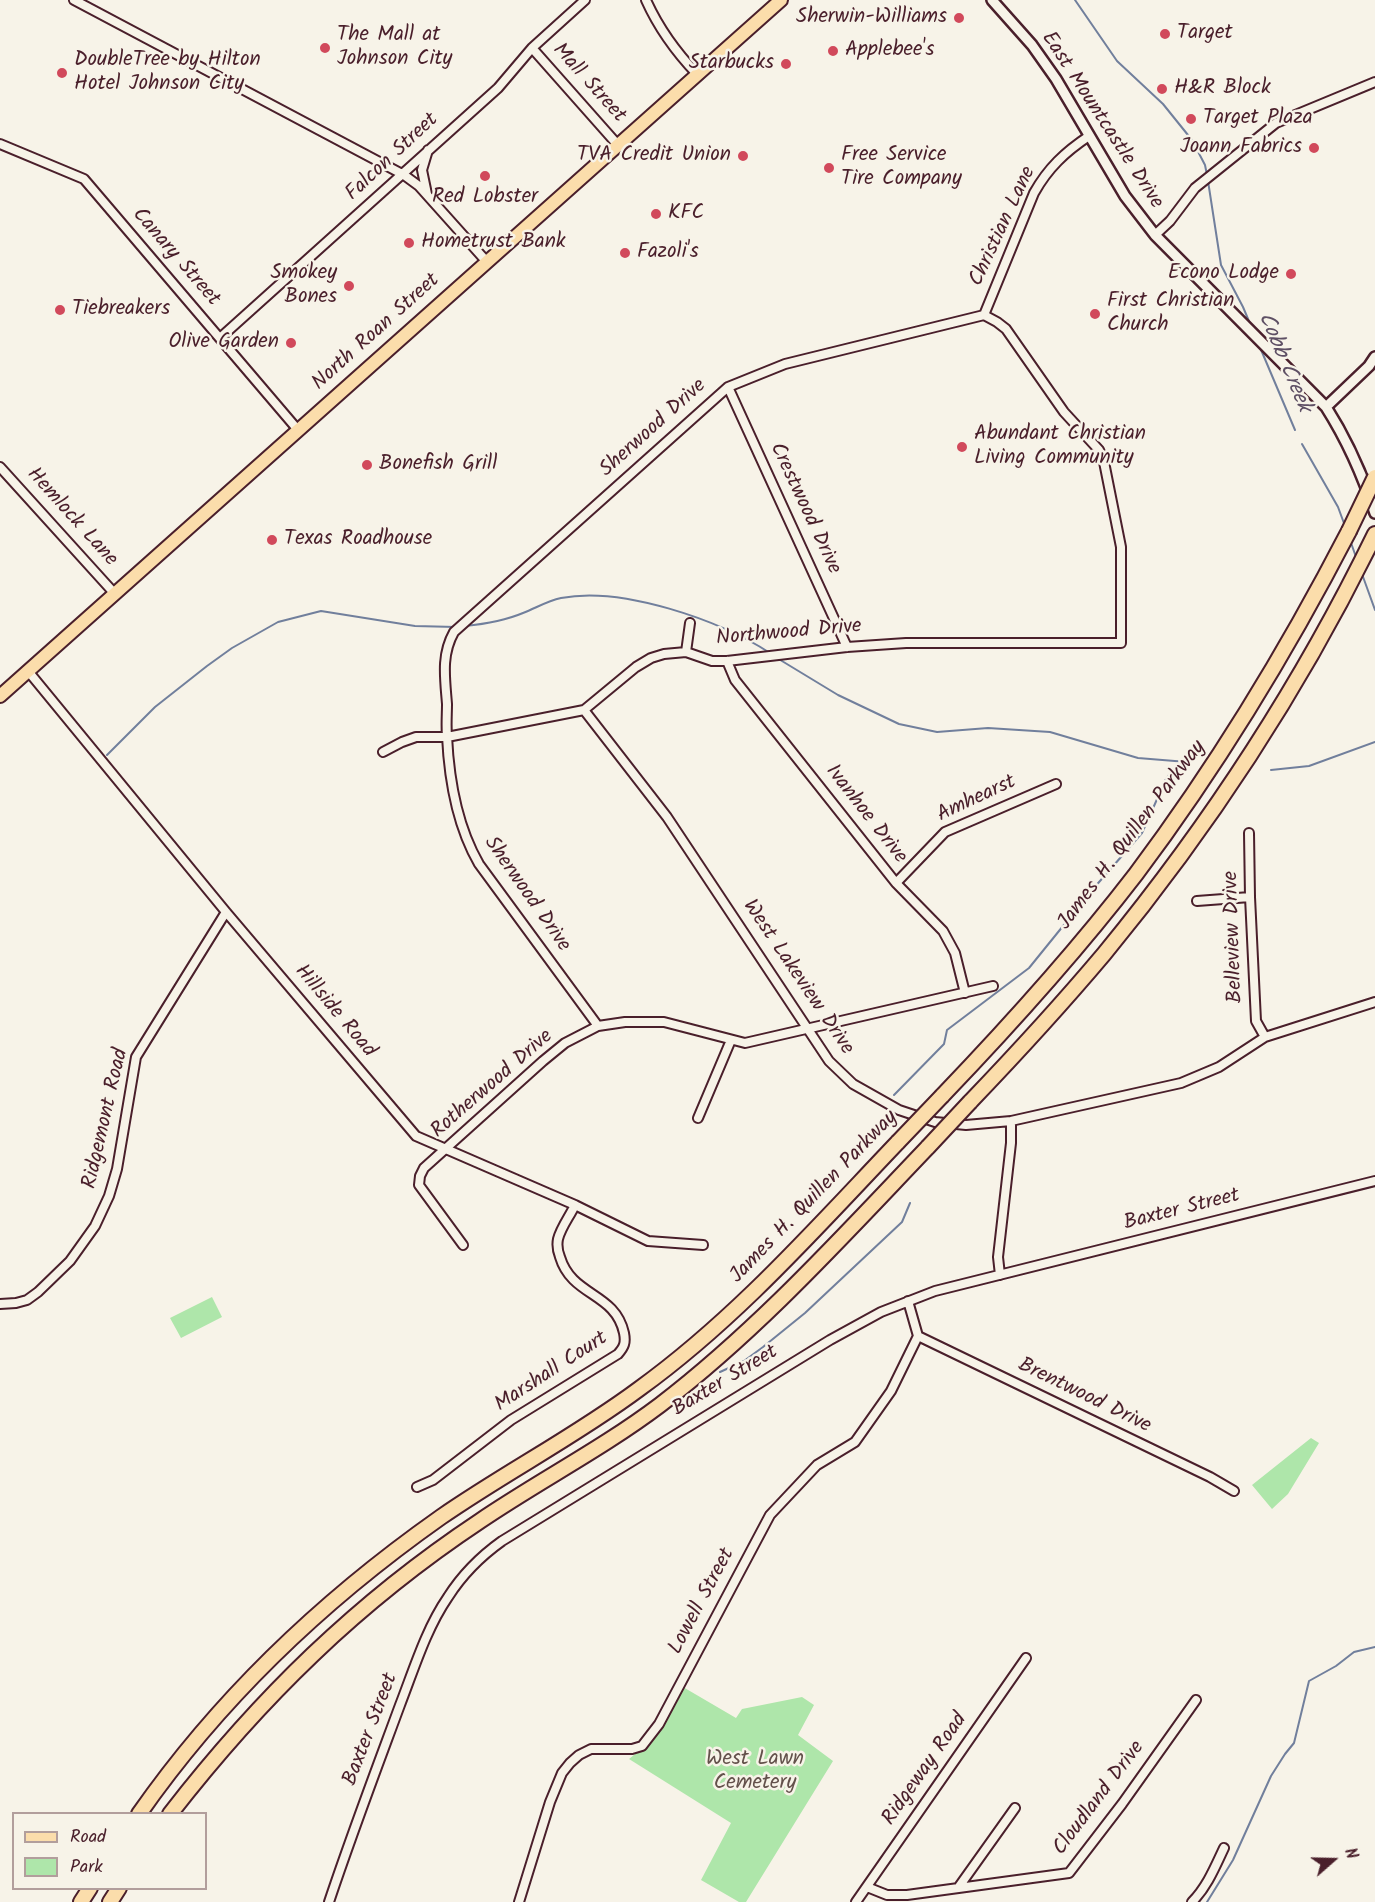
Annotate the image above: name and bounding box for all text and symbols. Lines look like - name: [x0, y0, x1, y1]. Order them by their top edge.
- place label: Sherwin-Williams: [796, 5, 947, 31]
- marker: Sherwin-Williams: [952, 11, 966, 25]
- place label: Target: [1177, 21, 1233, 47]
- place label: The Mall at Johnson City: [337, 23, 452, 73]
- marker: Target: [1158, 27, 1172, 41]
- street label: East Mountcastle Drive: [1034, 28, 1168, 214]
- place label: Applebee's: [845, 38, 934, 64]
- street label: Mall Street: [546, 39, 630, 129]
- marker: The Mall at Johnson City: [318, 41, 332, 55]
- marker: Applebee's: [826, 44, 840, 58]
- place label: DoubleTree by Hilton Hotel Johnson City: [74, 48, 261, 98]
- place label: Starbucks: [689, 51, 774, 77]
- marker: Starbucks: [779, 57, 793, 71]
- marker: DoubleTree by Hilton Hotel Johnson City: [55, 66, 69, 80]
- place label: H&R Block: [1174, 76, 1271, 102]
- marker: H&R Block: [1155, 82, 1169, 96]
- place label: Target Plaza: [1203, 106, 1312, 132]
- street label: Falcon Street: [341, 109, 445, 207]
- marker: Target Plaza: [1184, 112, 1198, 126]
- place label: Joann Fabrics: [1180, 135, 1302, 161]
- marker: Joann Fabrics: [1307, 141, 1321, 155]
- place label: TVA Credit Union: [577, 143, 731, 169]
- place label: Free Service Tire Company: [841, 143, 962, 193]
- marker: TVA Credit Union: [736, 149, 750, 163]
- marker: Free Service Tire Company: [822, 161, 836, 175]
- street label: Christian Lane: [965, 163, 1043, 291]
- marker: Red Lobster: [478, 169, 492, 183]
- place label: Red Lobster: [432, 185, 538, 211]
- place label: KFC: [668, 201, 704, 227]
- street label: Canary Street: [125, 204, 225, 312]
- marker: KFC: [649, 207, 663, 221]
- place label: Hometrust Bank: [421, 230, 566, 256]
- marker: Hometrust Bank: [402, 236, 416, 250]
- place label: Fazoli's: [637, 240, 699, 266]
- marker: Fazoli's: [618, 246, 632, 260]
- place label: Smokey Bones: [270, 261, 337, 311]
- place label: Econo Lodge: [1168, 261, 1279, 287]
- marker: Econo Lodge: [1284, 267, 1298, 281]
- street label: North Roan Street: [308, 269, 446, 397]
- marker: Smokey Bones: [342, 279, 356, 293]
- place label: First Christian Church: [1107, 289, 1234, 339]
- place label: Tiebreakers: [72, 297, 170, 323]
- marker: Tiebreakers: [53, 303, 67, 317]
- marker: First Christian Church: [1088, 307, 1102, 321]
- water label: Cobb Creek: [1250, 309, 1316, 417]
- place label: Olive Garden: [168, 330, 279, 356]
- marker: Olive Garden: [284, 336, 298, 350]
- street label: Sherwood Drive: [596, 375, 712, 483]
- place label: Abundant Christian Living Community: [974, 422, 1146, 472]
- street label: Crestwood Drive: [763, 439, 845, 579]
- marker: Abundant Christian Living Community: [955, 440, 969, 454]
- place label: Bonefish Grill: [379, 452, 497, 478]
- marker: Bonefish Grill: [360, 458, 374, 472]
- street label: Hemlock Lane: [20, 463, 122, 573]
- place label: Texas Roadhouse: [284, 527, 432, 553]
- marker: Texas Roadhouse: [265, 533, 279, 547]
- street label: Northwood Drive: [715, 615, 863, 653]
- street label: James H. Quillen Parkway: [1054, 736, 1212, 936]
- street label: Ivanhoe Drive: [818, 760, 912, 870]
- street label: Amhearst: [934, 771, 1020, 829]
- street label: Sherwood Drive: [477, 833, 575, 957]
- street label: Belleview Drive: [1220, 870, 1250, 1004]
- street label: West Lakeview Drive: [736, 896, 858, 1060]
- street label: Hillside Road: [288, 960, 380, 1064]
- street label: Rotherwood Drive: [427, 1025, 559, 1145]
- street label: Ridgemont Road: [79, 1046, 135, 1192]
- street label: James H. Quillen Parkway: [726, 1106, 904, 1290]
- street label: Baxter Street: [1122, 1184, 1242, 1238]
- street label: Marshall Court: [491, 1327, 613, 1419]
- street label: Baxter Street: [669, 1341, 783, 1423]
- street label: Brentwood Drive: [1013, 1354, 1155, 1440]
- street label: Lowell Street: [665, 1545, 741, 1659]
- street label: Baxter Street: [339, 1670, 405, 1790]
- street label: Ridgeway Road: [878, 1709, 974, 1831]
- street label: Cloudland Drive: [1049, 1737, 1151, 1861]
- park label: West Lawn Cemetery: [706, 1747, 804, 1797]
- legend: [12, 1812, 207, 1890]
- text: Road: [70, 1823, 106, 1852]
- north arrow: [1303, 1830, 1363, 1890]
- text: N: [1337, 1845, 1364, 1863]
- text: Park: [70, 1853, 103, 1882]

